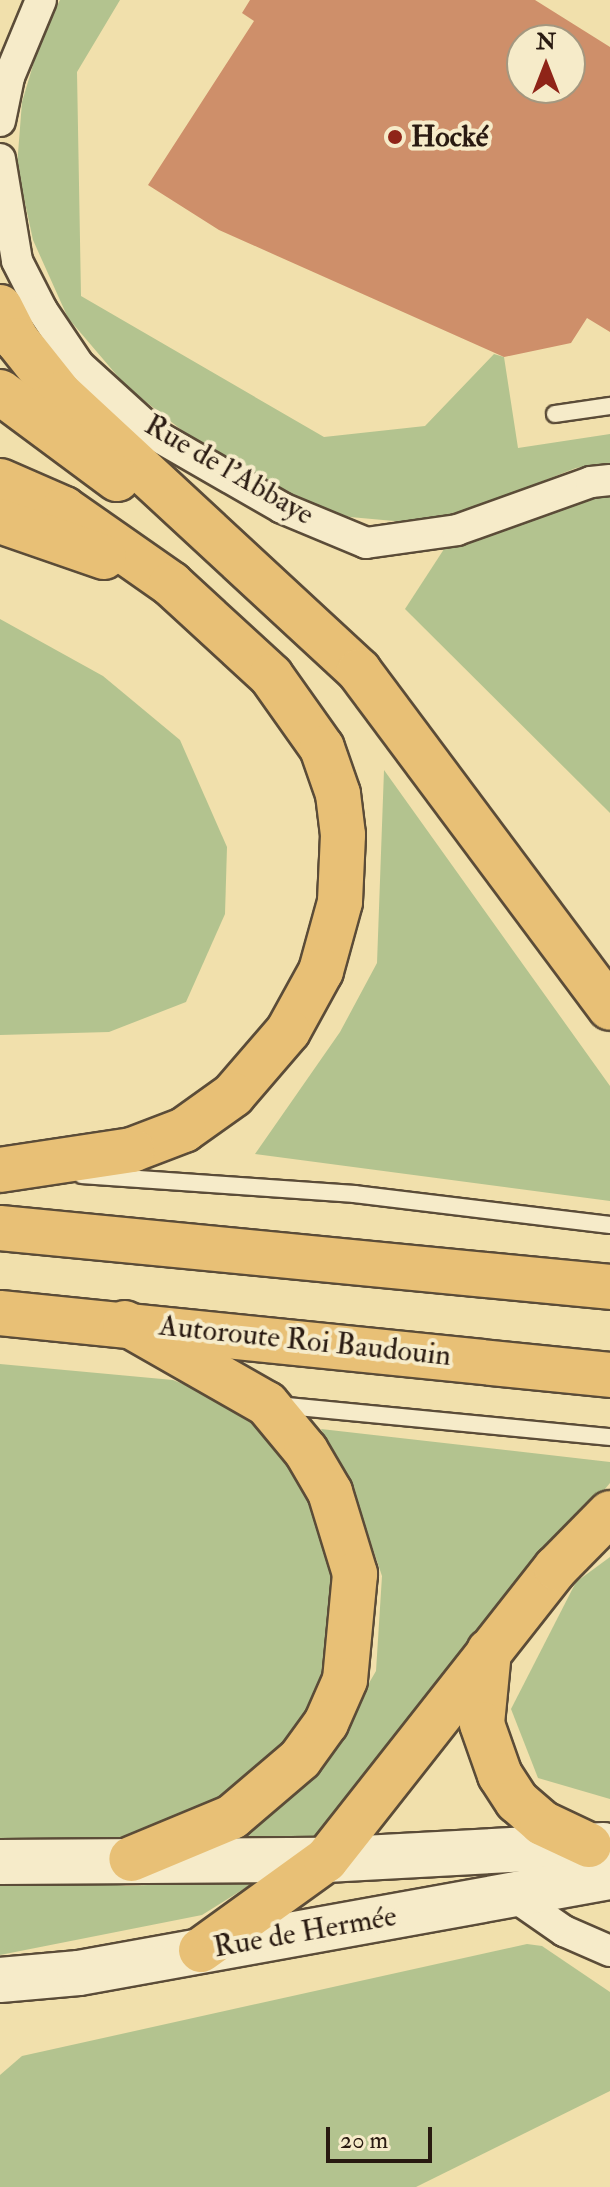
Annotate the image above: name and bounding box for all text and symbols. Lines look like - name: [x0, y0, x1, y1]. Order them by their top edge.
- north arrow: [506, 24, 586, 104]
- text: N: [536, 28, 556, 56]
- place label: Hocké: [411, 119, 488, 155]
- marker: Hocké: [386, 128, 404, 146]
- street label: Rue de l'Abbaye: [138, 407, 320, 533]
- street label: Autoroute Roi Baudouin: [157, 1308, 453, 1374]
- street label: Rue de Hermée: [211, 1898, 399, 1966]
- scale bar: [330, 2111, 436, 2161]
- text: 20 m: [340, 2125, 388, 2156]

